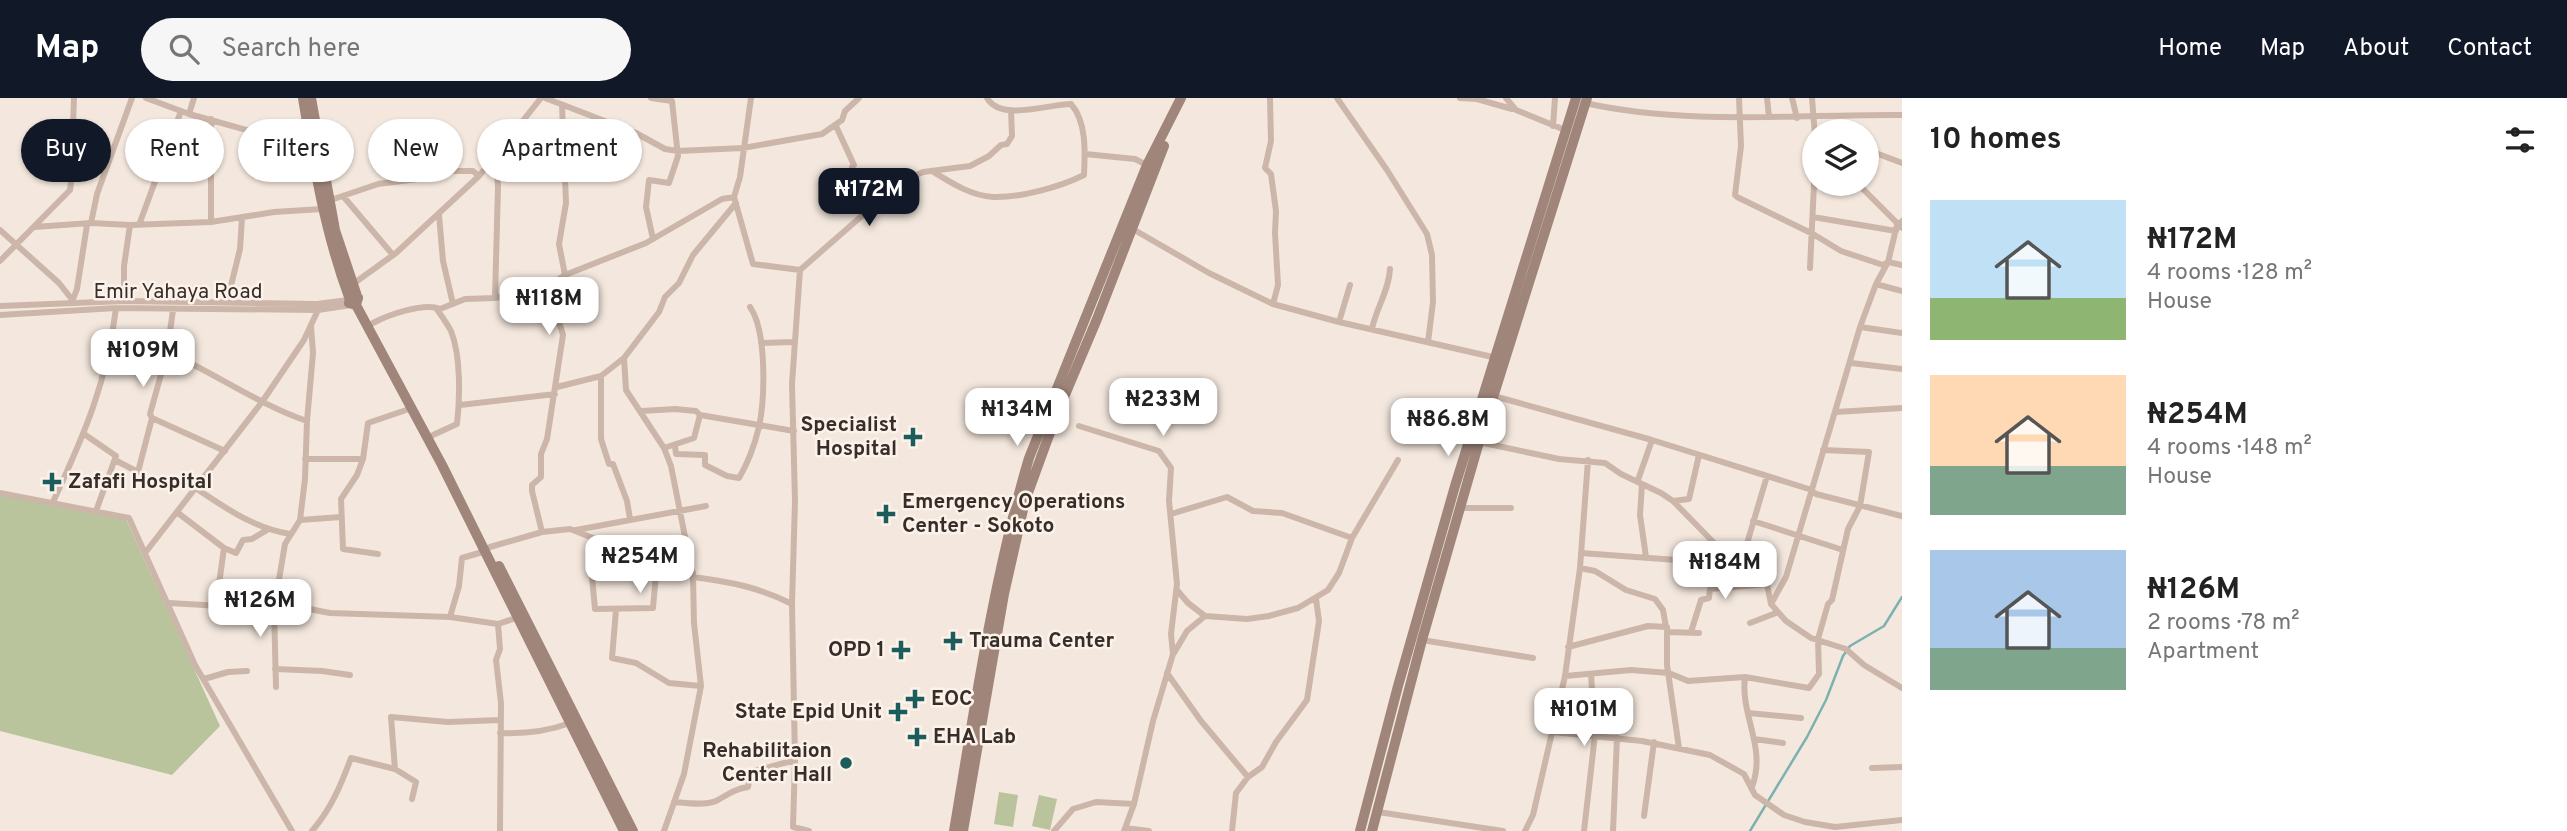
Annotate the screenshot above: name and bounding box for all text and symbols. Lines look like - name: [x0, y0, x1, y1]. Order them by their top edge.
- search box: [141, 18, 631, 81]
- text: Map: [35, 28, 99, 70]
- icon: search: [165, 30, 203, 68]
- text: Search here: [221, 33, 360, 66]
- text: Home: [2158, 34, 2222, 64]
- text: Map: [2260, 34, 2305, 64]
- text: About: [2343, 34, 2409, 64]
- text: Contact: [2447, 34, 2532, 64]
- chip: Buy: [21, 119, 111, 182]
- chip: Rent: [125, 119, 224, 182]
- chip: Filters: [238, 119, 354, 182]
- chip: New: [368, 119, 463, 182]
- chip: Apartment: [477, 119, 642, 182]
- map controls: [1802, 119, 1879, 196]
- button: layers: [1802, 119, 1879, 196]
- icon: filters: [2501, 121, 2539, 159]
- text: 10 homes: [1930, 122, 2061, 159]
- pin: ₦172M: [820, 169, 918, 228]
- text: ₦172M: [834, 176, 904, 205]
- text: ₦172M: [2147, 222, 2237, 259]
- icon: home: [1986, 228, 2070, 312]
- text: 4 rooms · 128 m²: [2147, 259, 2312, 288]
- pin: ₦118M: [500, 278, 598, 337]
- street label: Emir Yahaya Road: [93, 279, 263, 306]
- text: ₦118M: [516, 285, 582, 314]
- text: House: [2147, 288, 2212, 317]
- pin: ₦109M: [94, 330, 192, 389]
- text: ₦109M: [107, 337, 179, 366]
- pin: ₦233M: [1114, 378, 1212, 438]
- text: ₦233M: [1125, 386, 1201, 415]
- pin: ₦134M: [968, 388, 1066, 448]
- text: ₦134M: [981, 396, 1053, 425]
- text: ₦254M: [2147, 397, 2248, 434]
- pin: ₦86.8M: [1391, 398, 1505, 458]
- icon: home: [1986, 403, 2070, 487]
- text: ₦86.8M: [1407, 406, 1489, 435]
- place label: Specialist Hospital: [800, 412, 897, 463]
- marker: Specialist Hospital: [903, 427, 923, 447]
- text: 4 rooms · 148 m²: [2147, 434, 2312, 463]
- text: House: [2147, 463, 2212, 492]
- place label: Zafafi Hospital: [68, 469, 212, 496]
- marker: Zafafi Hospital: [42, 472, 62, 492]
- place label: Emergency Operations Center - Sokoto: [902, 489, 1125, 540]
- marker: Emergency Operations Center - Sokoto: [876, 504, 896, 524]
- pin: ₦254M: [591, 536, 689, 595]
- pin: ₦184M: [1676, 542, 1774, 601]
- text: ₦254M: [601, 543, 679, 572]
- text: ₦184M: [1689, 549, 1761, 578]
- text: ₦126M: [2147, 572, 2240, 609]
- icon: home: [1986, 578, 2070, 662]
- pin: ₦126M: [211, 580, 309, 639]
- text: ₦126M: [224, 587, 296, 616]
- text: 2 rooms · 78 m²: [2147, 609, 2300, 638]
- place label: Trauma Center: [969, 628, 1114, 655]
- marker: Trauma Center: [943, 631, 963, 651]
- place label: OPD 1: [828, 637, 885, 664]
- text: Apartment: [2147, 638, 2259, 667]
- marker: OPD 1: [891, 640, 911, 660]
- place label: EOC: [931, 686, 972, 713]
- pin: ₦101M: [1535, 688, 1633, 748]
- marker: EOC: [905, 689, 925, 709]
- text: ₦101M: [1550, 696, 1618, 725]
- place label: State Epid Unit: [735, 699, 882, 726]
- marker: State Epid Unit: [888, 702, 908, 722]
- place label: EHA Lab: [933, 724, 1016, 751]
- marker: EHA Lab: [907, 727, 927, 747]
- place label: Rehabilitaion Center Hall: [702, 738, 832, 789]
- marker: Rehabilitaion Center Hall: [838, 755, 854, 771]

